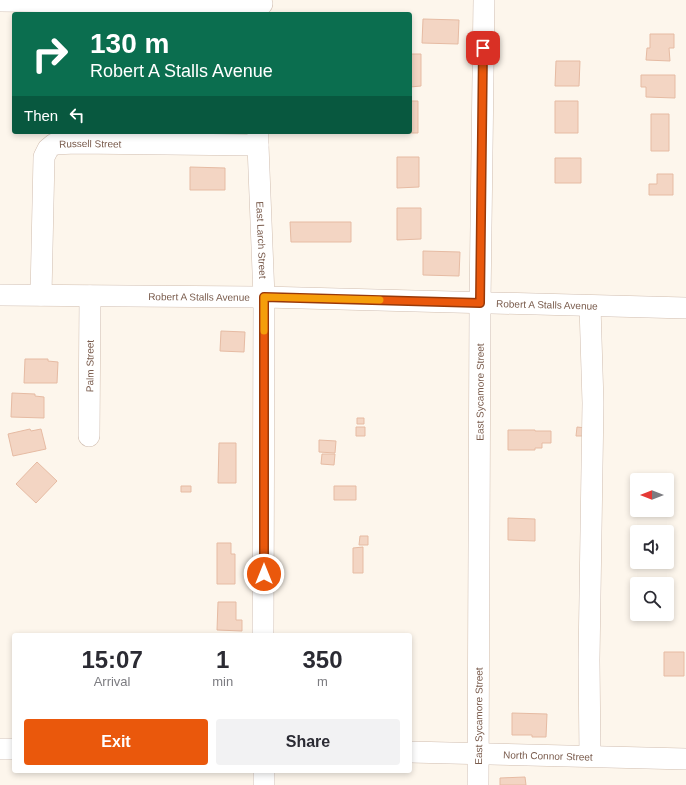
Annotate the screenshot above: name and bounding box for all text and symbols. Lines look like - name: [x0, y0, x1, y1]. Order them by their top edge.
- icon: right: [24, 28, 76, 80]
- text: 130 m: [90, 28, 169, 59]
- pin: [466, 31, 500, 65]
- icon: arrive: [472, 37, 494, 59]
- text: Robert A Stalls Avenue: [90, 61, 273, 81]
- icon: left: [66, 104, 88, 126]
- text: Then: [24, 107, 58, 124]
- street label: Russell Street: [59, 137, 122, 149]
- street label: East Larch Street: [255, 201, 269, 279]
- street label: Robert A Stalls Avenue: [148, 291, 250, 302]
- street label: Robert A Stalls Avenue: [496, 298, 598, 311]
- street label: Palm Street: [84, 340, 95, 392]
- street label: East Sycamore Street: [474, 343, 485, 441]
- north arrow: [630, 473, 674, 517]
- map controls: [630, 473, 674, 621]
- button: sound: [630, 525, 674, 569]
- position arrow: [243, 553, 285, 595]
- button: search: [630, 577, 674, 621]
- text: 15:07: [81, 646, 143, 673]
- text: 1: [216, 646, 229, 673]
- text: 350: [303, 646, 343, 673]
- street label: East Sycamore Street: [473, 667, 484, 765]
- text: Arrival: [94, 674, 131, 689]
- text: min: [212, 674, 233, 689]
- text: m: [317, 674, 328, 689]
- button: Exit: [24, 719, 208, 765]
- button: Share: [216, 719, 400, 765]
- street label: North Connor Street: [503, 749, 593, 762]

